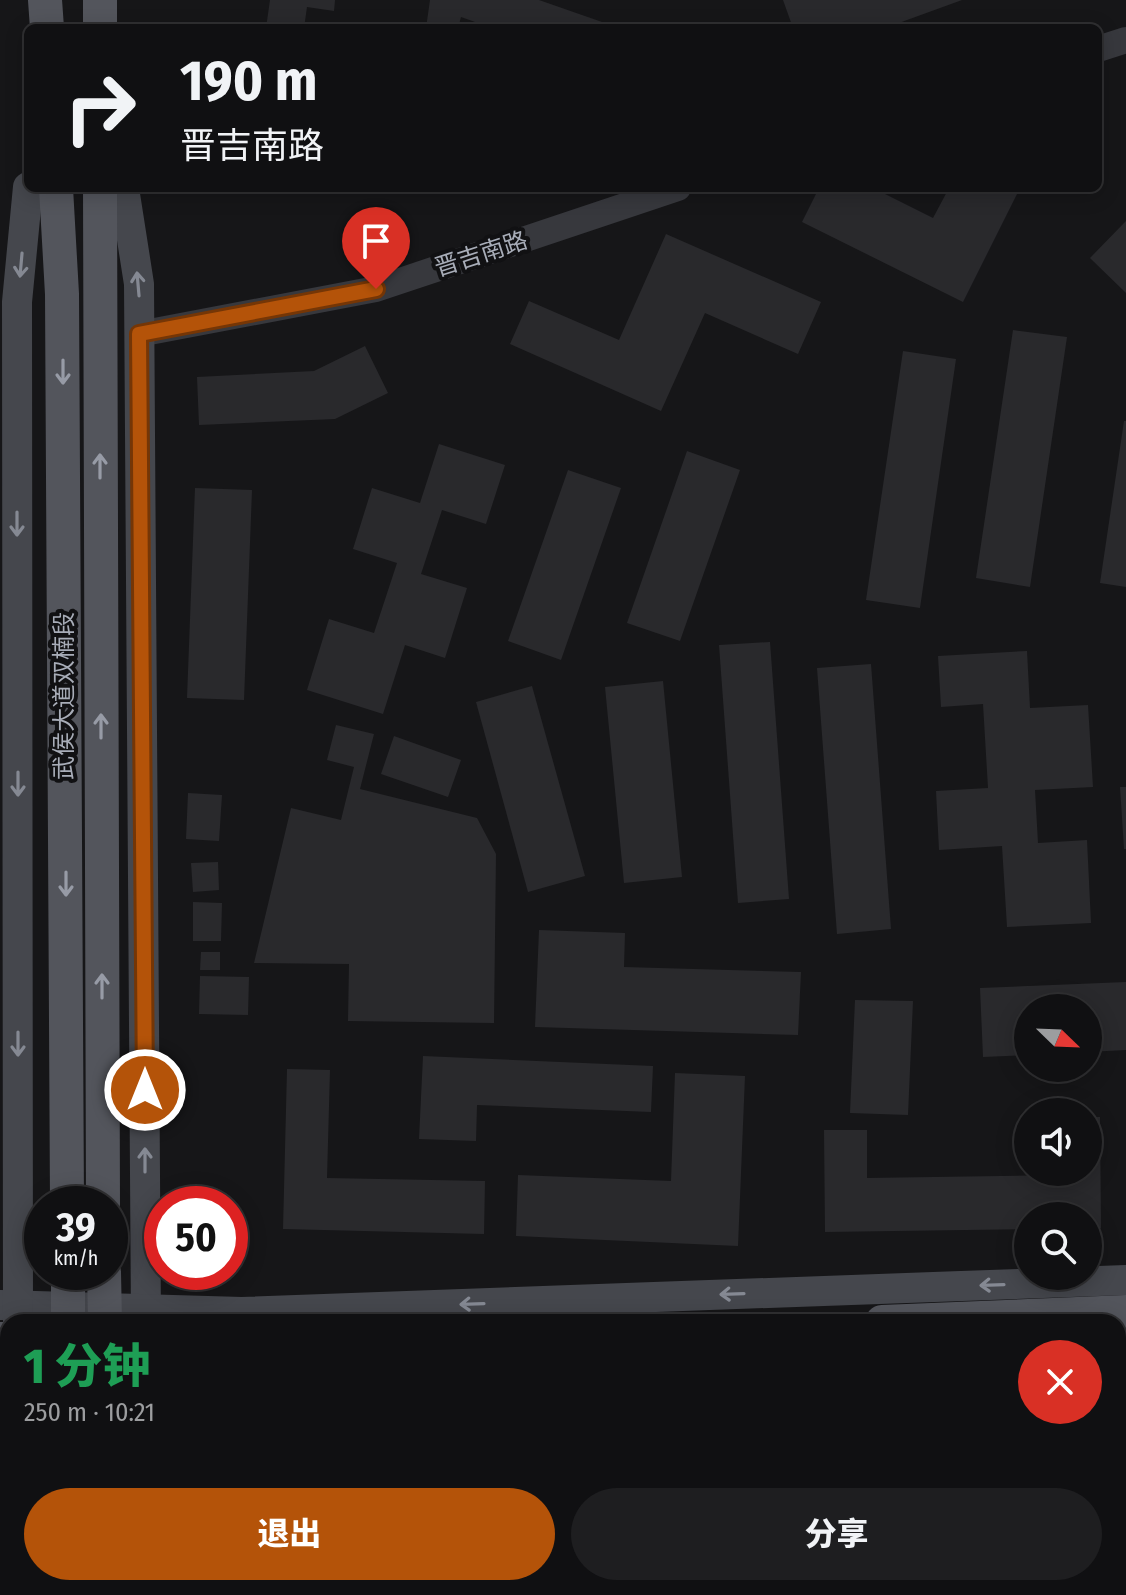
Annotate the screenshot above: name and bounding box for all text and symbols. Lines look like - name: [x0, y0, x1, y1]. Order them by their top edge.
- text: 190 m: [180, 48, 318, 115]
- icon: right: [48, 56, 152, 160]
- text: 晋吉南路: [180, 124, 324, 168]
- pin: [342, 207, 410, 289]
- icon: arrive: [354, 219, 398, 263]
- street label: 晋吉南路: [431, 226, 531, 282]
- one-way arrow: [13, 251, 28, 277]
- one-way arrow: [130, 271, 145, 298]
- one-way arrow: [55, 358, 70, 385]
- one-way arrow: [92, 453, 108, 480]
- one-way arrow: [9, 510, 25, 537]
- street label: 武侯大道双楠段: [50, 612, 78, 780]
- one-way arrow: [93, 713, 109, 740]
- one-way arrow: [10, 770, 26, 797]
- one-way arrow: [58, 870, 73, 897]
- one-way arrow: [94, 973, 110, 1000]
- north arrow: [1014, 994, 1102, 1082]
- map controls: [1014, 994, 1102, 1290]
- one-way arrow: [10, 1030, 26, 1057]
- position arrow: [103, 1048, 187, 1132]
- button: sound: [1014, 1098, 1102, 1186]
- one-way arrow: [137, 1147, 153, 1174]
- speed limit sign: 50: [144, 1186, 248, 1290]
- button: search: [1014, 1202, 1102, 1290]
- text: 39: [56, 1204, 96, 1252]
- text: km/h: [54, 1246, 98, 1270]
- one-way arrow: [979, 1277, 1006, 1292]
- one-way arrow: [719, 1287, 746, 1302]
- one-way arrow: [459, 1296, 486, 1311]
- text: 1 分钟: [24, 1338, 150, 1396]
- button: close: [1018, 1340, 1102, 1424]
- text: 250 m · 10:21: [24, 1397, 155, 1428]
- button: 退出: [24, 1488, 555, 1580]
- button: 分享: [571, 1488, 1102, 1580]

